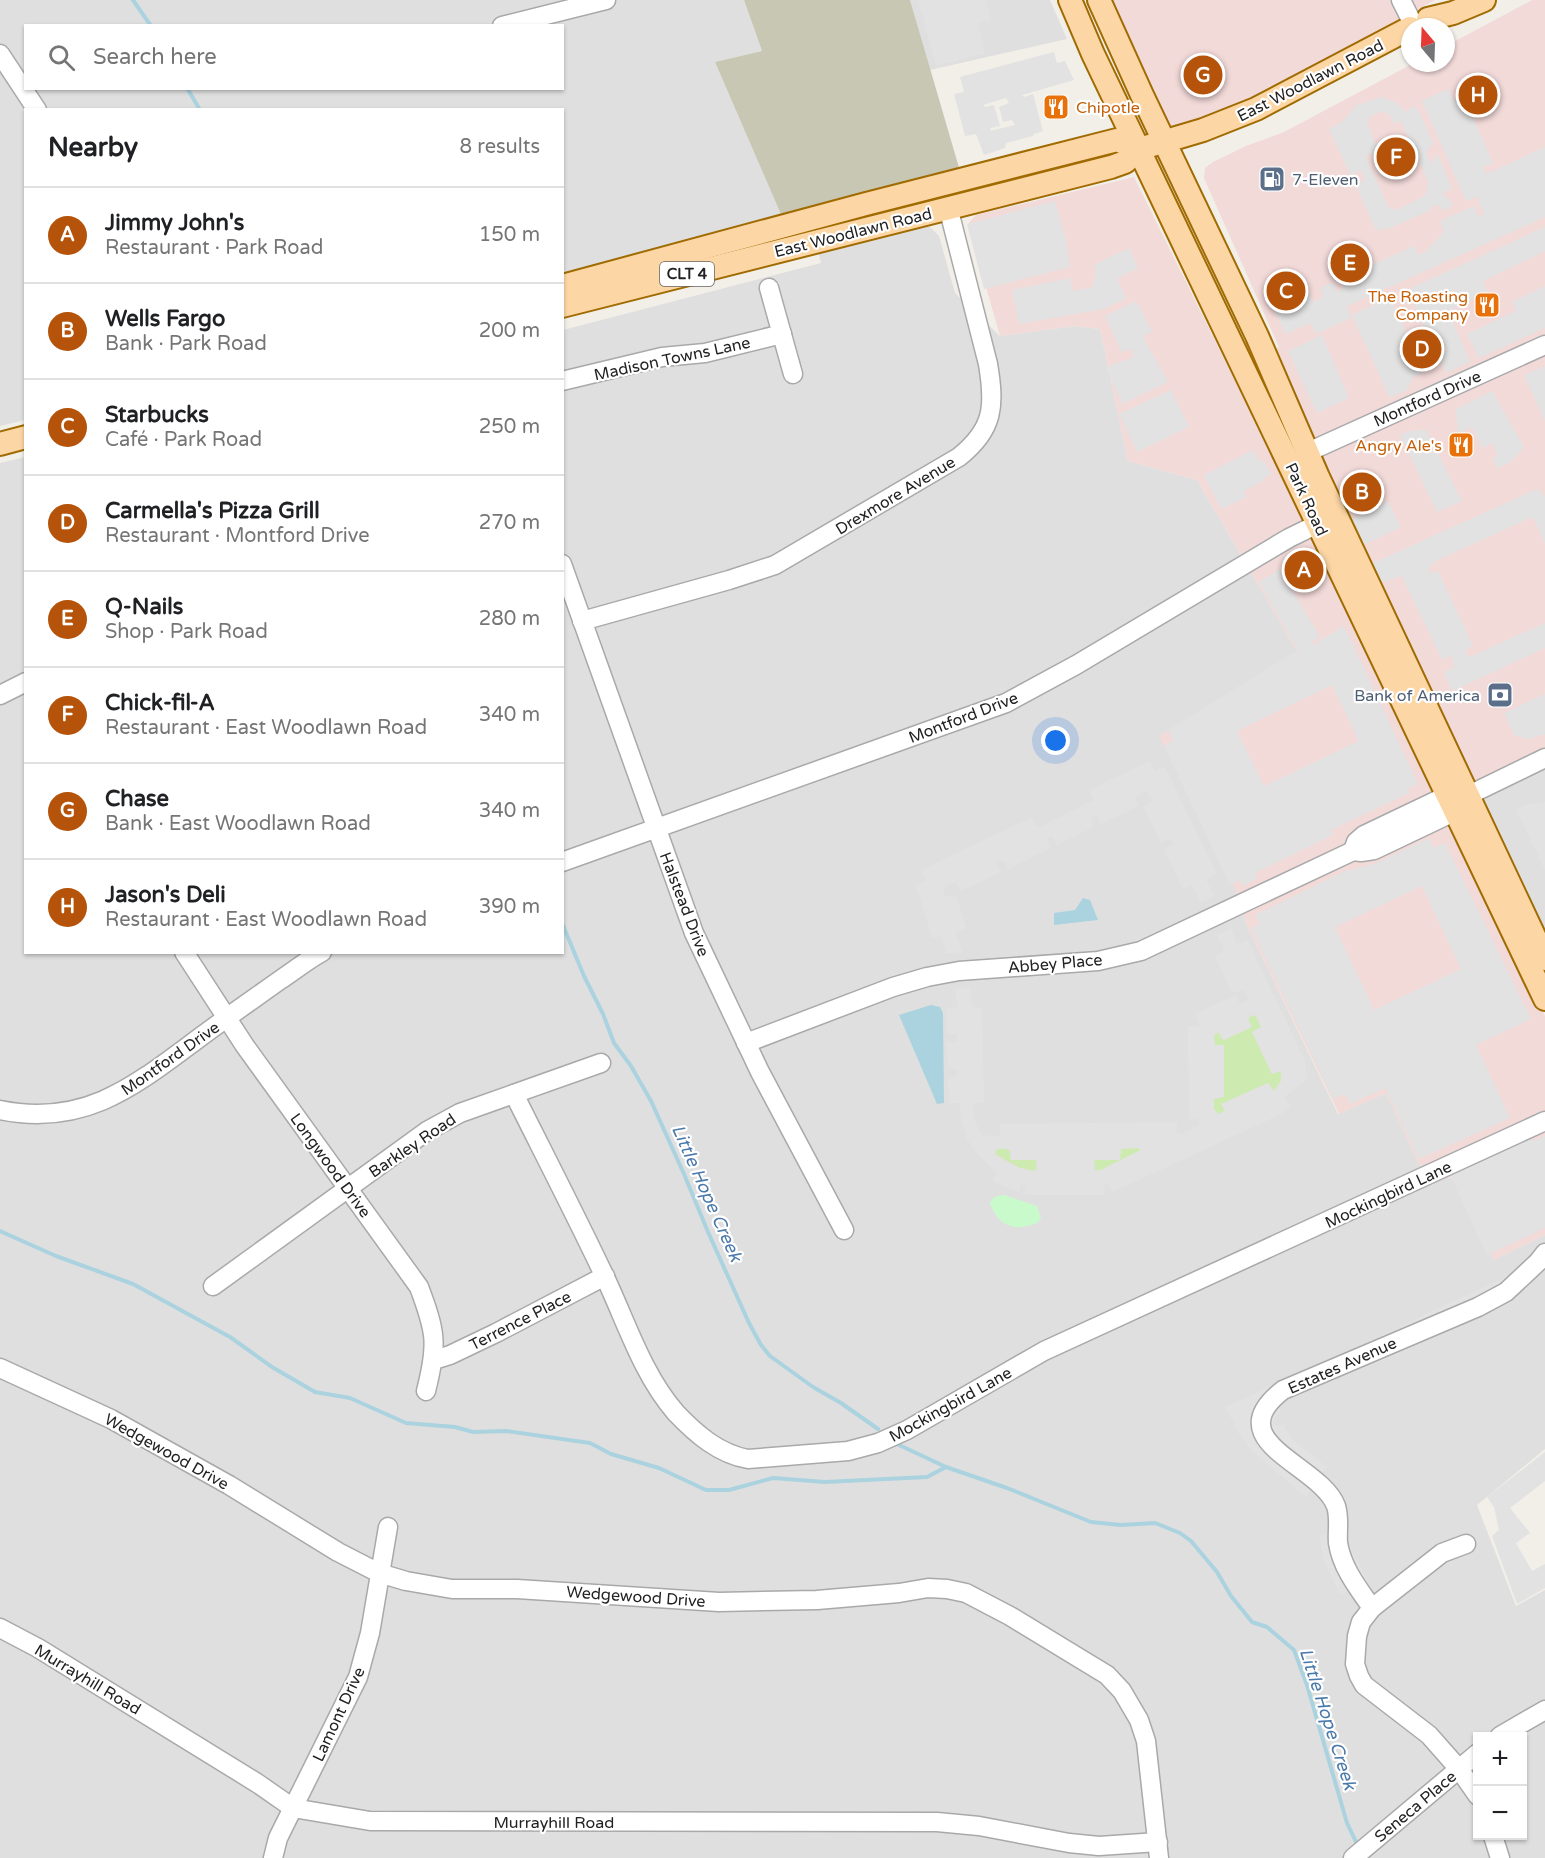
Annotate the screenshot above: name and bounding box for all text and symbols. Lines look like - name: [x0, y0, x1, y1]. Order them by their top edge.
- north arrow: [1401, 18, 1455, 72]
- search box: [24, 24, 564, 90]
- street label: East Woodlawn Road: [1234, 35, 1387, 126]
- icon: search: [45, 41, 78, 74]
- text: Search here: [93, 44, 217, 70]
- pin: G: [1184, 52, 1222, 98]
- pin: H: [1458, 72, 1498, 118]
- restaurant icon: Chipotle: [1041, 92, 1071, 122]
- place label: Chipotle: [1076, 98, 1140, 118]
- text: Nearby: [48, 132, 138, 163]
- pin: F: [1376, 134, 1416, 180]
- text: 8 results: [460, 135, 540, 159]
- fuel station icon: 7-Eleven: [1257, 164, 1287, 194]
- place label: 7-Eleven: [1292, 170, 1359, 190]
- street label: East Woodlawn Road: [772, 204, 934, 262]
- text: Jimmy John's: [105, 210, 244, 236]
- text: A: [60, 223, 75, 247]
- text: 150 m: [479, 223, 540, 247]
- text: Restaurant · Park Road: [105, 236, 323, 260]
- pin: E: [1330, 240, 1370, 286]
- road number: CLT 4: [660, 262, 714, 286]
- pin: C: [1266, 268, 1306, 314]
- place label: The Roasting Company: [1368, 287, 1468, 325]
- restaurant icon: The Roasting Company: [1472, 290, 1502, 320]
- text: Wells Fargo: [105, 306, 225, 332]
- text: B: [61, 319, 74, 343]
- text: 200 m: [479, 319, 540, 343]
- pin: D: [1402, 326, 1442, 372]
- text: Bank · Park Road: [105, 332, 267, 356]
- street label: Madison Towns Lane: [592, 333, 752, 385]
- street label: Montford Drive: [1371, 366, 1484, 432]
- text: Starbucks: [105, 402, 209, 428]
- text: C: [61, 415, 74, 439]
- text: 250 m: [479, 415, 540, 439]
- text: Café · Park Road: [105, 428, 262, 452]
- restaurant icon: Angry Ale's: [1446, 430, 1476, 460]
- place label: Angry Ale's: [1355, 436, 1442, 456]
- street label: Drexmore Avenue: [832, 452, 959, 539]
- street label: Park Road: [1280, 460, 1332, 539]
- pin: B: [1342, 470, 1382, 514]
- text: Carmella's Pizza Grill: [105, 498, 320, 524]
- text: D: [60, 511, 75, 535]
- text: 270 m: [479, 511, 540, 535]
- text: Restaurant · Montford Drive: [105, 524, 370, 548]
- pin: A: [1284, 548, 1324, 592]
- text: Q-Nails: [105, 594, 183, 620]
- text: E: [61, 607, 74, 631]
- text: 280 m: [479, 607, 540, 631]
- text: Shop · Park Road: [105, 620, 268, 644]
- bank icon: Bank of America: [1485, 680, 1515, 710]
- place label: Bank of America: [1354, 686, 1480, 706]
- street label: Montford Drive: [906, 688, 1021, 748]
- text: Chick-fil-A: [105, 690, 215, 716]
- text: F: [61, 703, 74, 727]
- text: 340 m: [479, 703, 540, 727]
- text: Restaurant · East Woodlawn Road: [105, 716, 427, 740]
- your location: [1041, 726, 1070, 755]
- text: Chase: [105, 786, 169, 812]
- text: G: [60, 799, 75, 823]
- text: 340 m: [479, 799, 540, 823]
- text: Bank · East Woodlawn Road: [105, 812, 371, 836]
- street label: Halstead Drive: [655, 849, 713, 959]
- text: Jason's Deli: [105, 882, 226, 908]
- text: H: [60, 895, 75, 919]
- text: 390 m: [479, 895, 540, 919]
- text: Restaurant · East Woodlawn Road: [105, 908, 427, 932]
- street label: Abbey Place: [1007, 950, 1103, 978]
- street label: Montford Drive: [118, 1017, 224, 1100]
- street label: Longwood Drive: [286, 1109, 375, 1222]
- street label: Barkley Road: [365, 1109, 460, 1182]
- water label: Little Hope Creek: [667, 1121, 748, 1266]
- street label: Mockingbird Lane: [1322, 1157, 1455, 1233]
- street label: Terrence Place: [466, 1287, 575, 1355]
- street label: Estates Avenue: [1285, 1333, 1400, 1399]
- street label: Mockingbird Lane: [886, 1363, 1015, 1447]
- street label: Wedgewood Drive: [101, 1409, 232, 1494]
- street label: Wedgewood Drive: [566, 1582, 706, 1612]
- street label: Murrayhill Road: [31, 1640, 144, 1720]
- water label: Little Hope Creek: [1295, 1645, 1362, 1794]
- street label: Lamont Drive: [308, 1664, 369, 1765]
- map controls: [1473, 1732, 1527, 1840]
- button: +: [1473, 1732, 1527, 1786]
- street label: Seneca Place: [1371, 1767, 1461, 1847]
- button: −: [1473, 1786, 1527, 1840]
- street label: Murrayhill Road: [494, 1813, 614, 1833]

